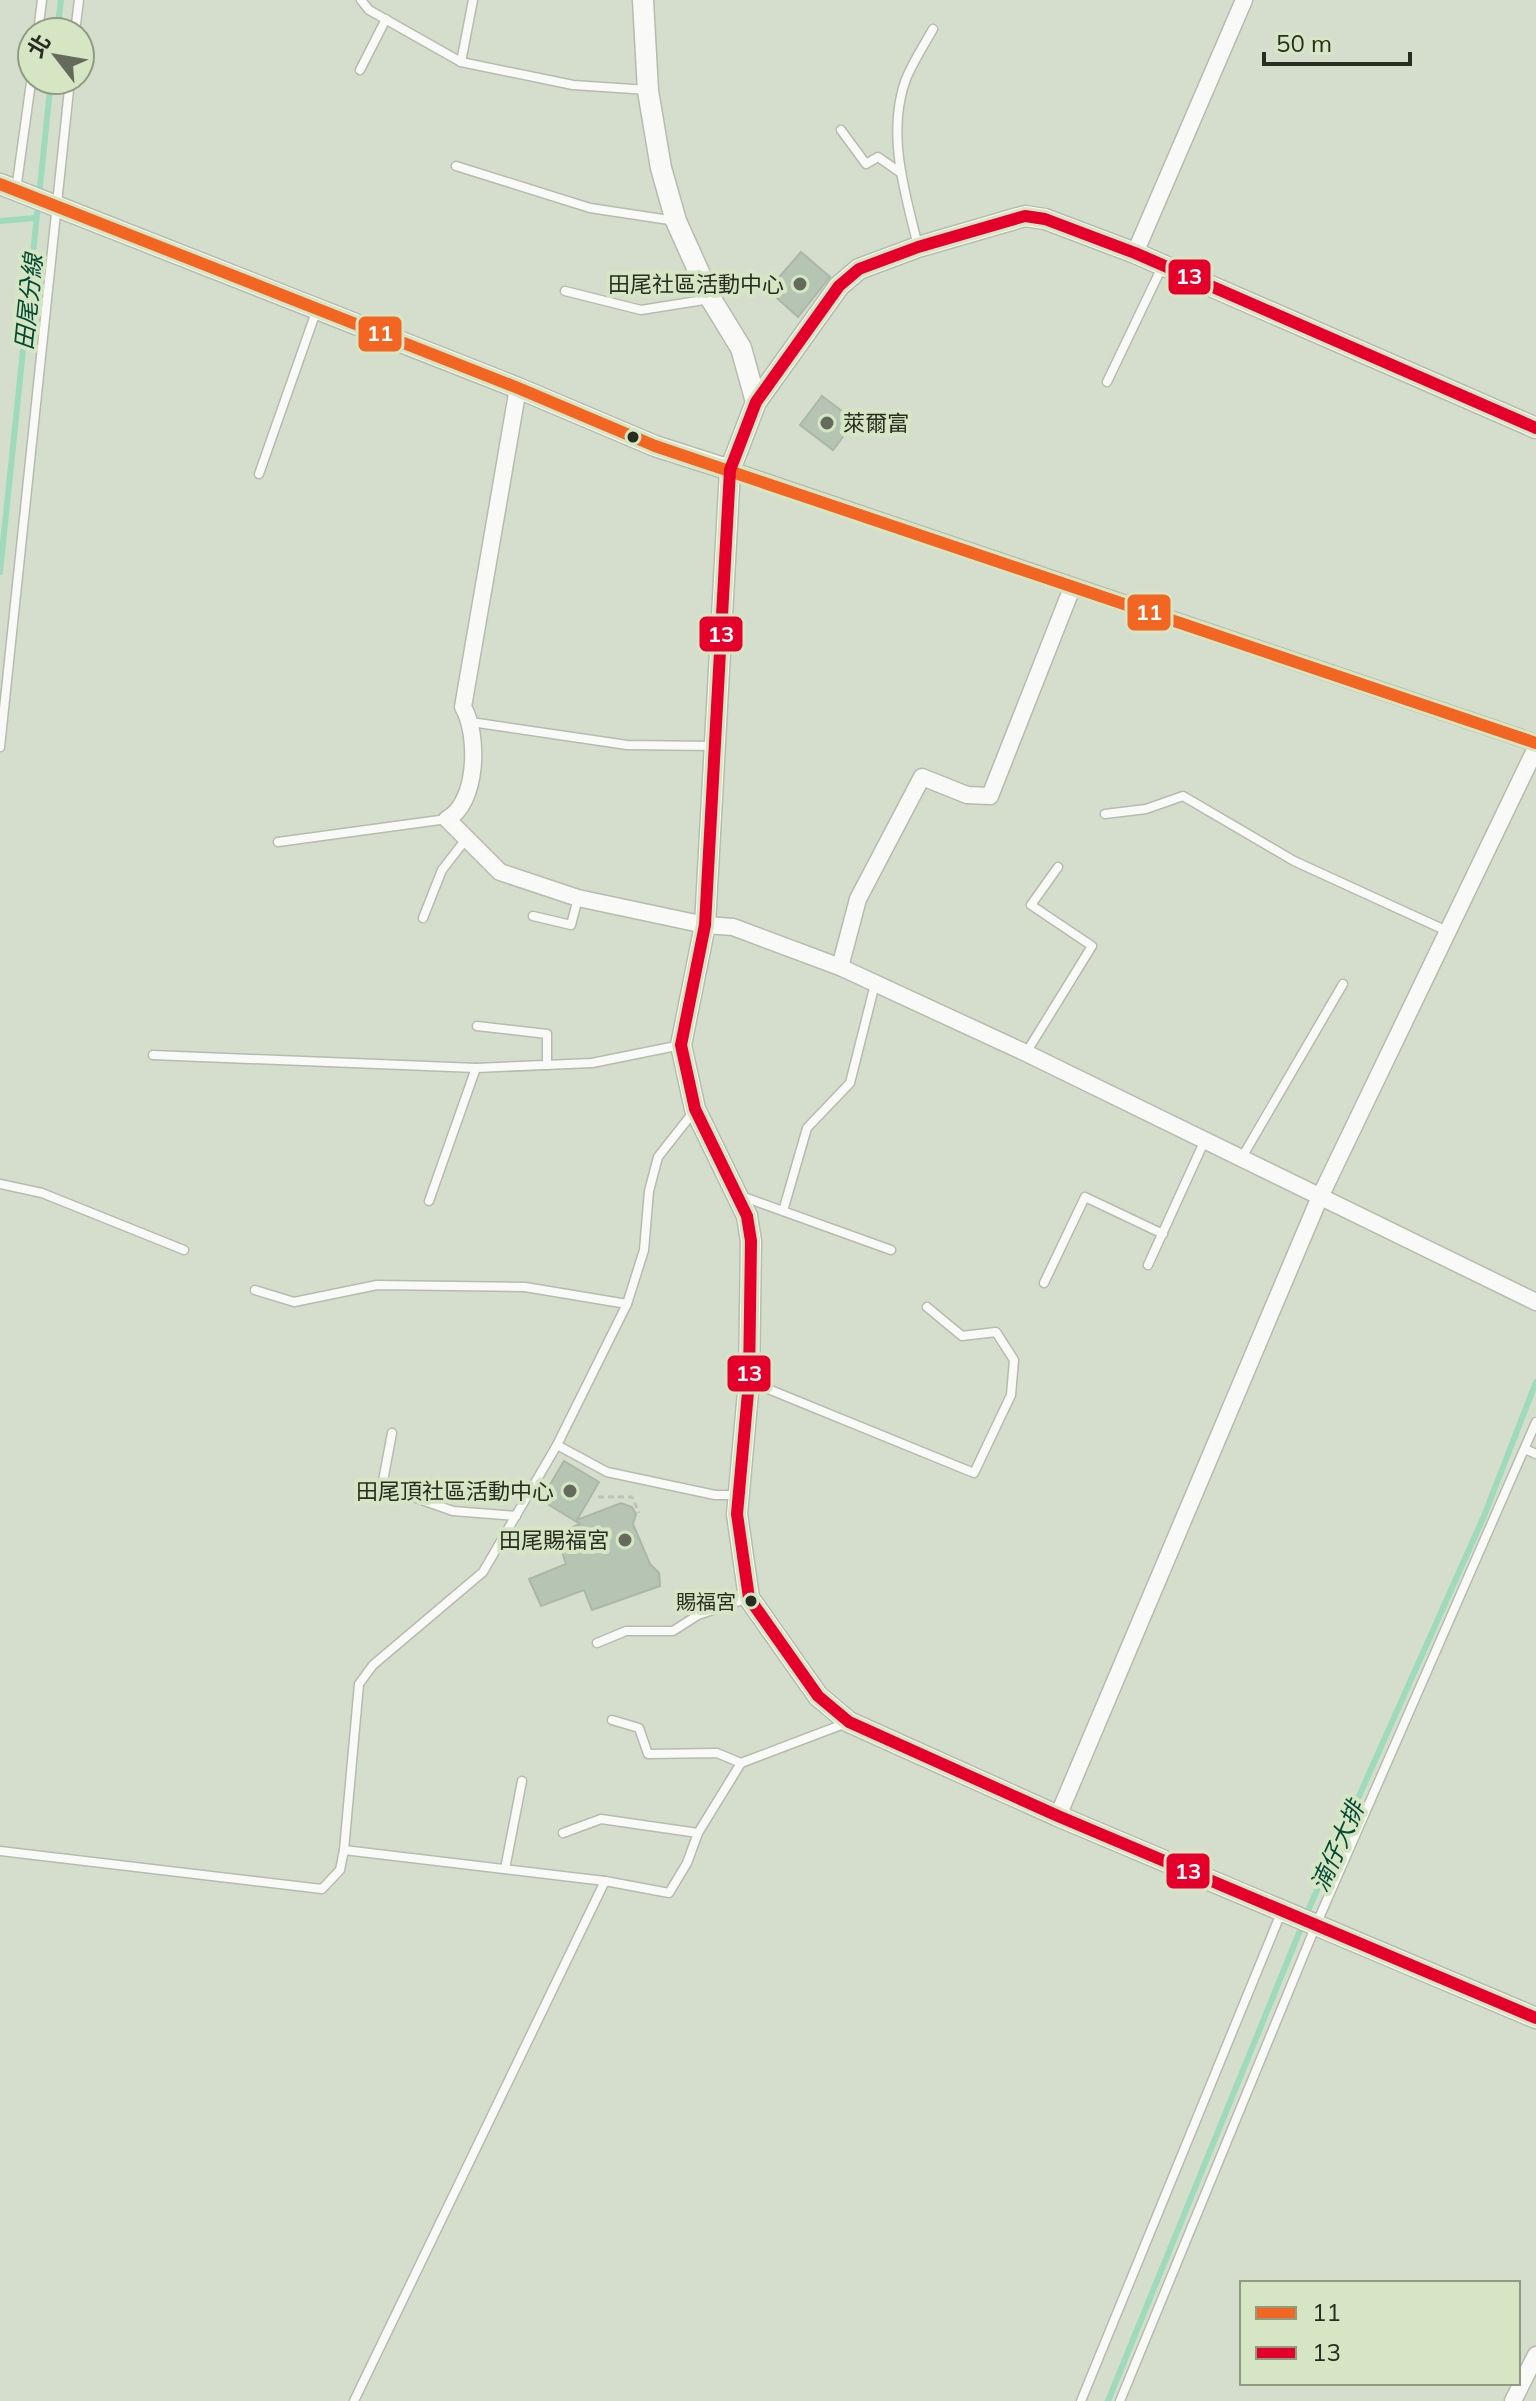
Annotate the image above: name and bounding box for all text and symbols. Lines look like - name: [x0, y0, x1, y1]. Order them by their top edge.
- north arrow: [16, 16, 96, 96]
- scale bar: [1264, 16, 1410, 66]
- text: 50 m: [1276, 28, 1332, 58]
- text: 北: [21, 29, 57, 62]
- water label: 田尾分線: [8, 250, 48, 351]
- line badge: 13: [1167, 258, 1212, 296]
- text: 13: [1176, 262, 1202, 290]
- place label: 田尾社區活動中心: [608, 270, 784, 298]
- marker: 田尾社區活動中心: [791, 275, 809, 293]
- line badge: 11: [357, 315, 403, 353]
- text: 11: [367, 319, 393, 347]
- place label: 萊爾富: [843, 409, 909, 437]
- marker: 萊爾富: [818, 414, 836, 432]
- unlabelled marker: [625, 429, 641, 445]
- line badge: 11: [1126, 593, 1172, 632]
- text: 11: [1136, 598, 1162, 626]
- line badge: 13: [698, 615, 744, 653]
- text: 13: [708, 620, 734, 648]
- line badge: 13: [726, 1354, 772, 1393]
- text: 13: [736, 1359, 762, 1387]
- place label: 田尾頂社區活動中心: [356, 1477, 554, 1505]
- marker: 田尾頂社區活動中心: [561, 1482, 579, 1500]
- place label: 田尾賜福宮: [499, 1526, 609, 1554]
- marker: 田尾賜福宮: [616, 1531, 634, 1549]
- place label: 賜福宮: [676, 1589, 736, 1614]
- marker: 賜福宮: [743, 1593, 759, 1609]
- water label: 湳仔大排: [1304, 1793, 1371, 1896]
- line badge: 13: [1165, 1852, 1211, 1890]
- text: 13: [1175, 1857, 1201, 1885]
- legend: [1240, 2281, 1520, 2385]
- text: 11: [1312, 2297, 1341, 2327]
- text: 13: [1312, 2337, 1341, 2367]

